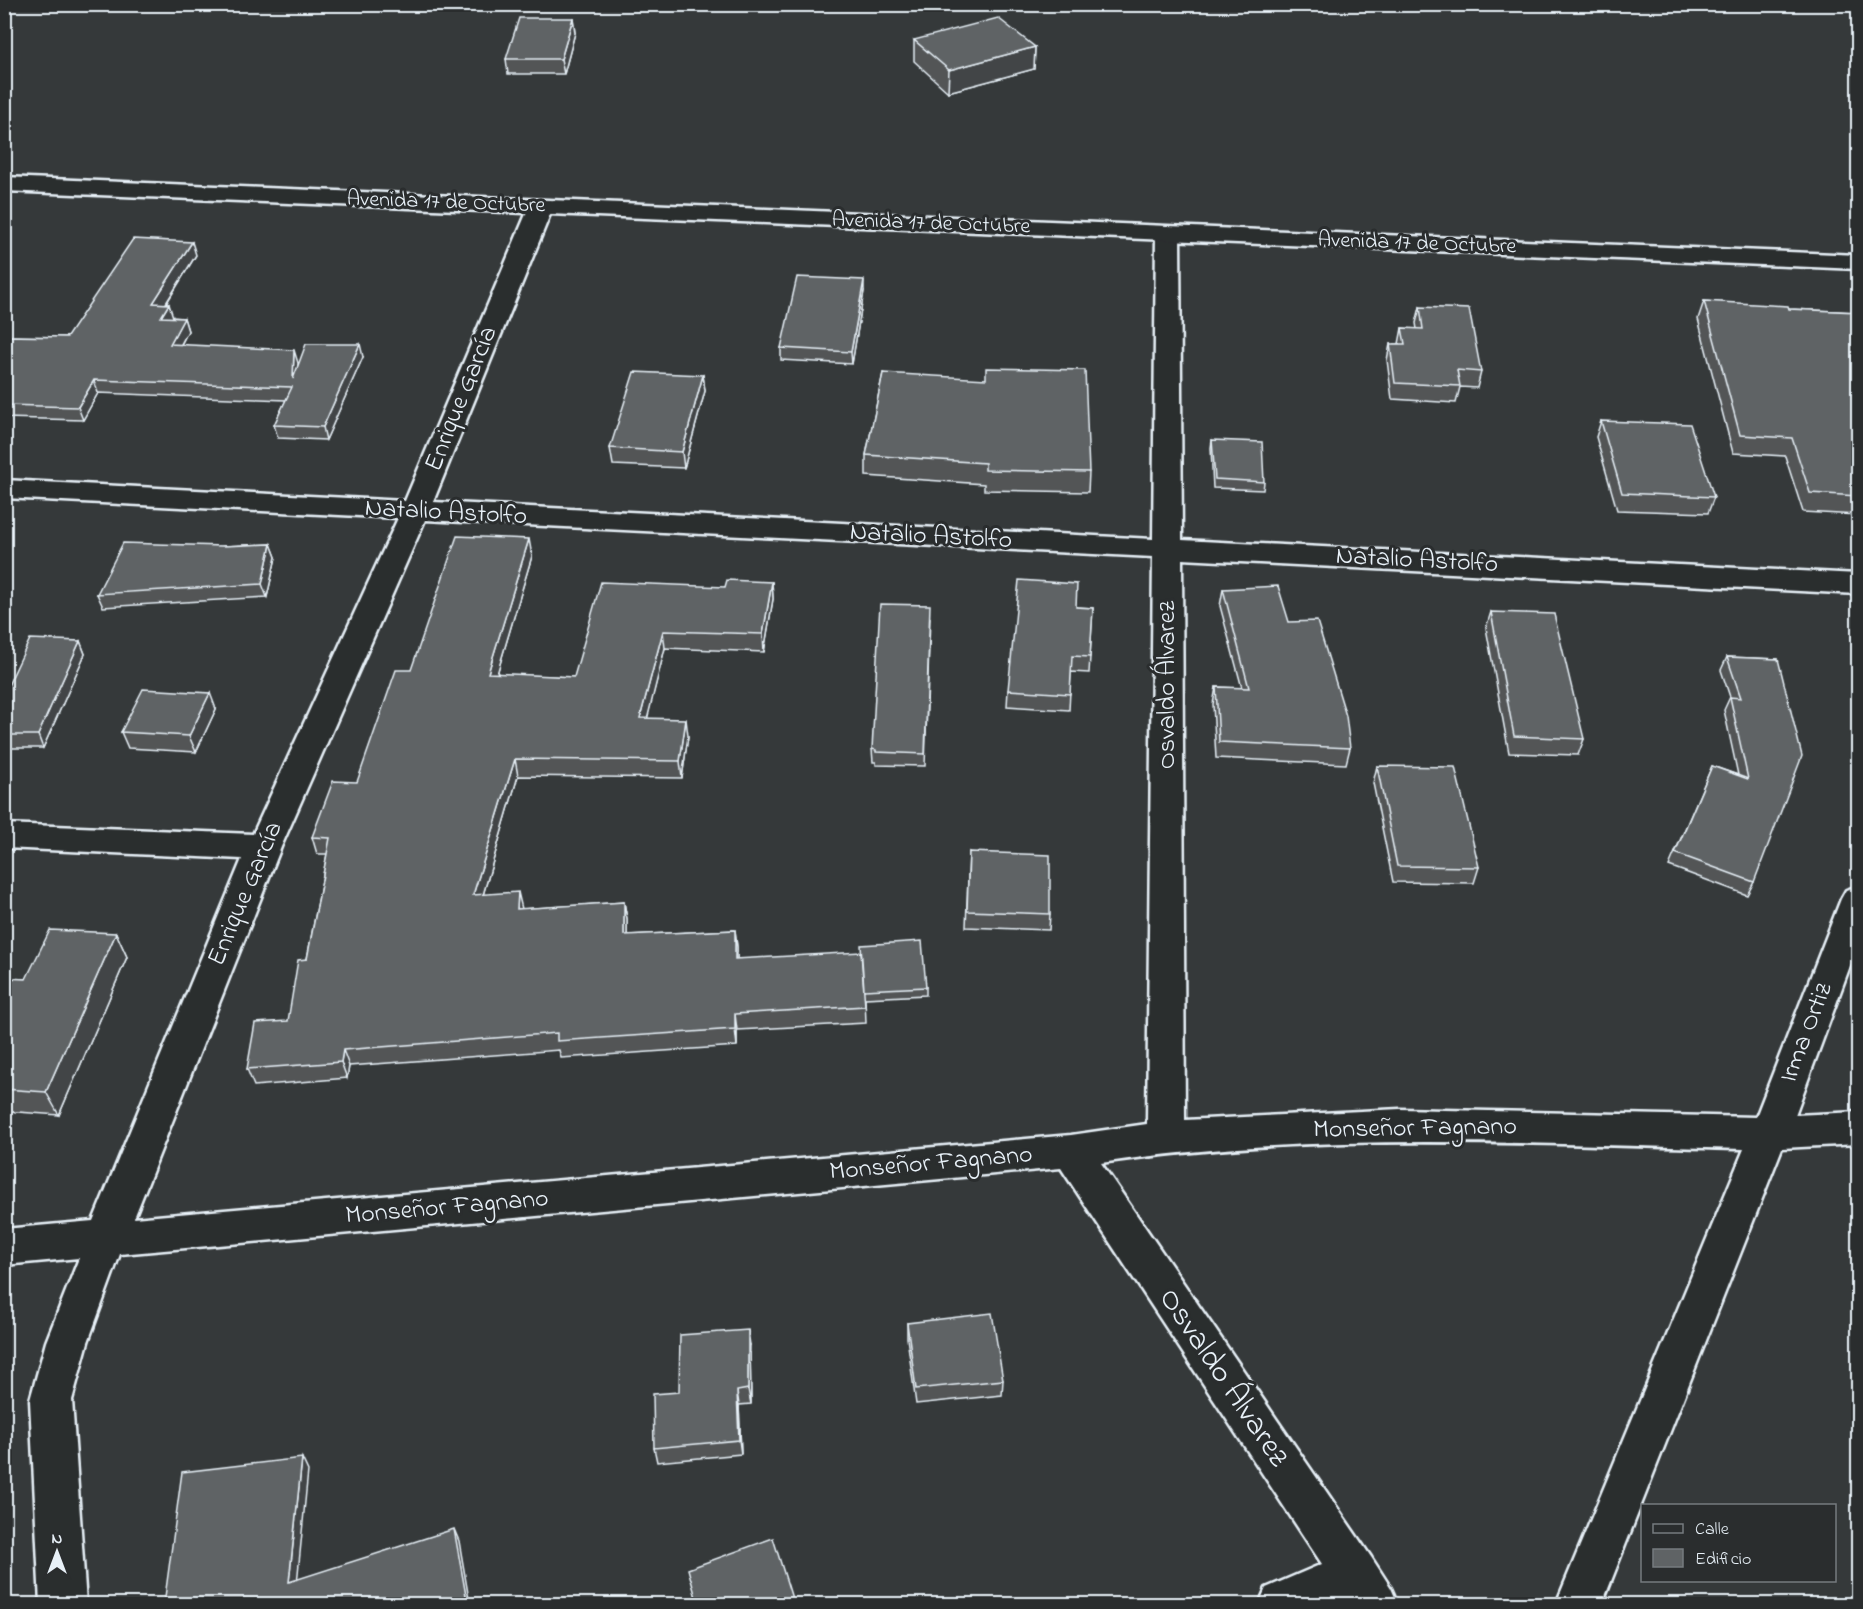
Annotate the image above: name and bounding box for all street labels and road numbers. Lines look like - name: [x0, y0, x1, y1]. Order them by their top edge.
- street label: Avenida 17 de Octubre: [346, 184, 546, 222]
- street label: Avenida 17 de Octubre: [831, 205, 1031, 243]
- street label: Avenida 17 de Octubre: [1317, 225, 1517, 263]
- street label: Enrique García: [416, 321, 508, 477]
- street label: Natalio Astolfo: [364, 490, 528, 536]
- street label: Natalio Astolfo: [849, 514, 1013, 560]
- street label: Natalio Astolfo: [1335, 538, 1499, 584]
- street label: Osvaldo Álvarez: [1149, 601, 1187, 769]
- street label: Enrique García: [198, 816, 294, 972]
- street label: Irma Ortiz: [1771, 977, 1843, 1089]
- street label: Monseñor Fagnano: [1313, 1108, 1517, 1150]
- street label: Monseñor Fagnano: [828, 1136, 1034, 1192]
- street label: Monseñor Fagnano: [344, 1180, 550, 1236]
- street label: Osvaldo Álvarez: [1146, 1279, 1301, 1478]

